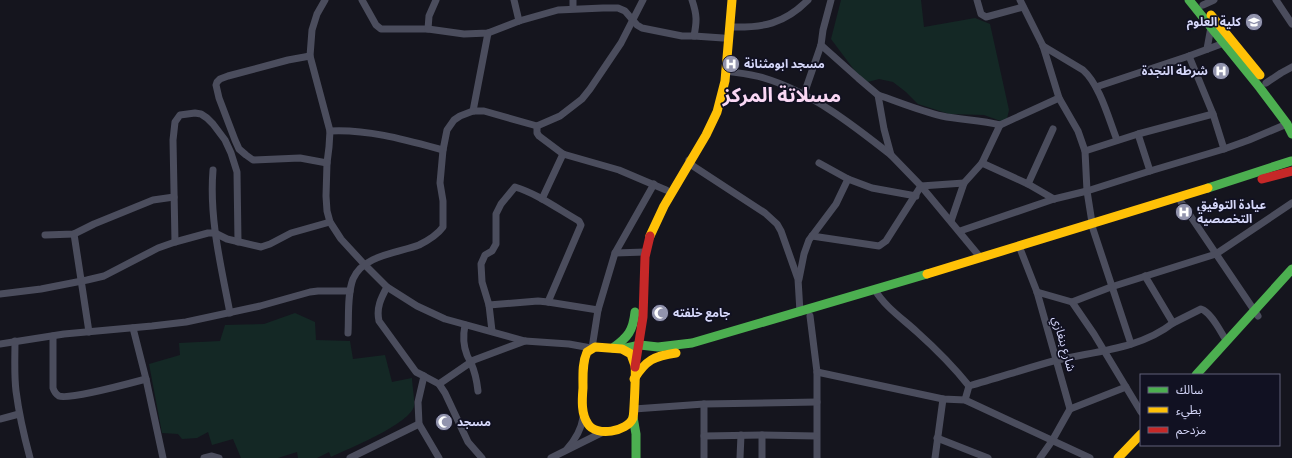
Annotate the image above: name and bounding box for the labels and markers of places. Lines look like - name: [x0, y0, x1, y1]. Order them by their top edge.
- school or university icon: كلية العلوم: [1244, 12, 1264, 32]
- place label: كلية العلوم: [1187, 14, 1242, 31]
- hospital icon: مسجد ابومثنانة: [721, 54, 741, 74]
- place label: مسجد ابومثنانة: [744, 56, 825, 71]
- hospital icon: شرطة النجدة: [1211, 61, 1231, 81]
- place label: شرطة النجدة: [1142, 63, 1208, 78]
- place label: عيادة التوفيق التخصصية: [1197, 197, 1266, 226]
- hospital icon: عيادة التوفيق التخصصية: [1174, 202, 1194, 222]
- mosque icon: جامع خلفته: [650, 303, 670, 323]
- place label: جامع خلفته: [673, 305, 731, 322]
- mosque icon: مسجد: [434, 412, 454, 432]
- place label: مسجد: [457, 414, 491, 429]

